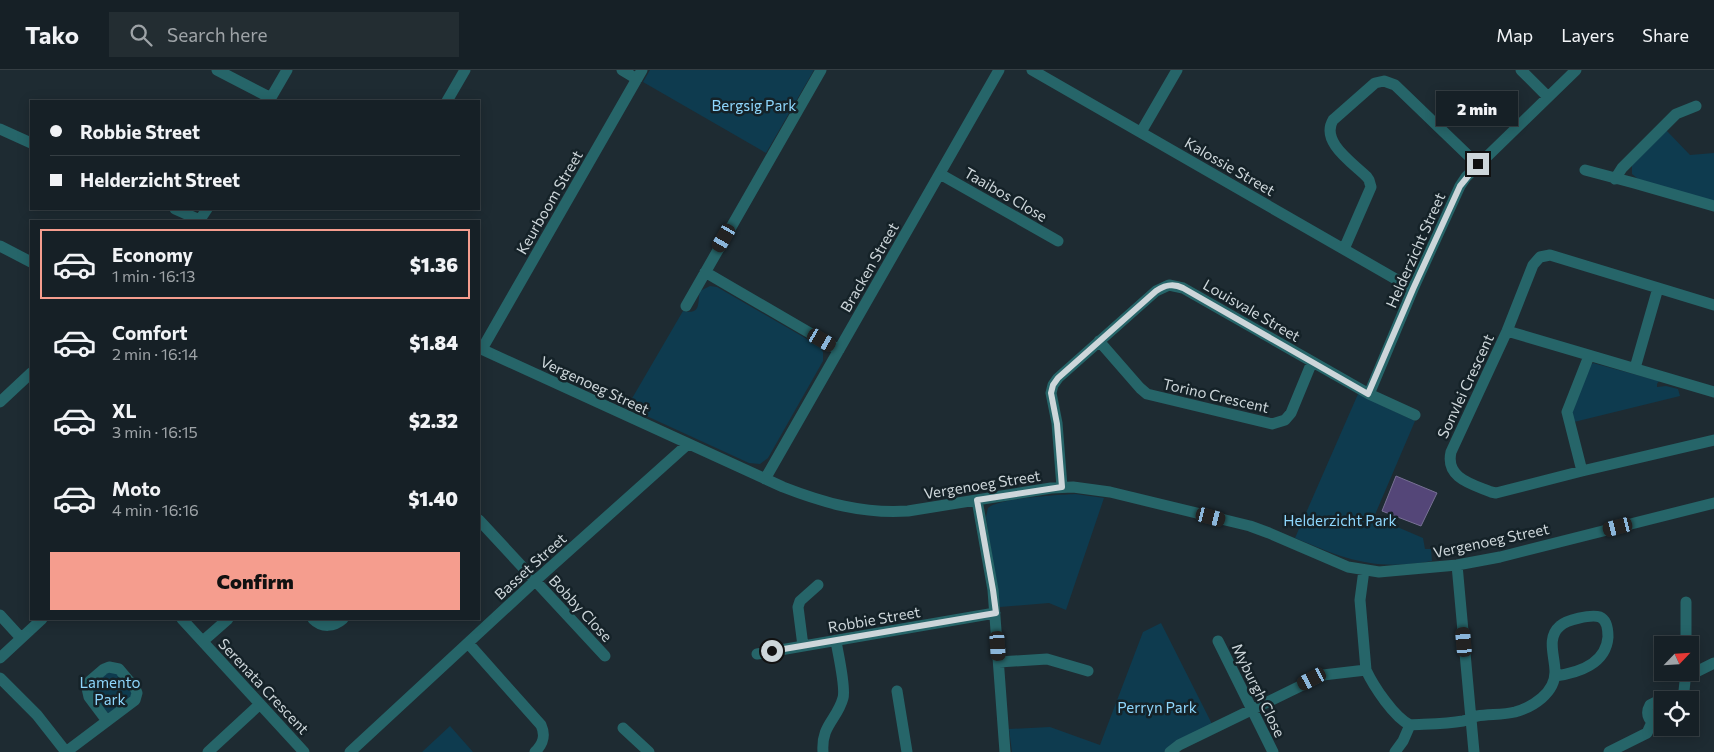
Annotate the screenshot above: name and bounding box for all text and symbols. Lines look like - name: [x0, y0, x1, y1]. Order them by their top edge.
- search box: [109, 12, 459, 57]
- text: Tako: [25, 20, 79, 49]
- icon: search: [127, 21, 155, 49]
- text: Search here: [167, 23, 267, 46]
- text: Map: [1496, 24, 1533, 46]
- text: Layers: [1561, 24, 1614, 46]
- text: Share: [1642, 24, 1689, 46]
- callout: 2 min: [1437, 92, 1519, 126]
- park label: Bergsig Park: [712, 96, 796, 114]
- text: 2 min: [1457, 99, 1497, 118]
- text: Robbie Street: [80, 120, 200, 143]
- street label: Kalossie Street: [1182, 133, 1278, 199]
- street label: Keurboom Street: [512, 147, 586, 257]
- route end: [1467, 153, 1489, 175]
- street label: Taaibos Close: [961, 163, 1051, 225]
- text: Helderzicht Street: [80, 168, 240, 191]
- street label: Helderzicht Street: [1382, 190, 1448, 310]
- street label: Bracken Street: [836, 219, 902, 315]
- car: [710, 221, 737, 255]
- icon: car: [52, 242, 97, 287]
- text: Economy: [112, 243, 193, 266]
- text: $1.36: [410, 253, 458, 276]
- text: 1 min · 16:13: [112, 266, 195, 285]
- street label: Louisvale Street: [1200, 275, 1304, 345]
- icon: car: [52, 320, 97, 365]
- text: Comfort: [112, 321, 188, 344]
- car: [805, 326, 838, 354]
- text: $1.84: [409, 331, 458, 354]
- street label: Sonvlei Crescent: [1433, 331, 1497, 441]
- text: 2 min · 16:14: [112, 344, 198, 363]
- street label: Vergenoeg Street: [538, 352, 652, 418]
- street label: Torino Crescent: [1161, 374, 1271, 416]
- icon: car: [52, 398, 97, 443]
- text: XL: [112, 399, 137, 422]
- text: $2.32: [409, 409, 458, 432]
- text: 3 min · 16:15: [112, 422, 198, 441]
- street label: Vergenoeg Street: [922, 466, 1042, 502]
- icon: car: [52, 476, 97, 521]
- text: Moto: [112, 477, 161, 500]
- text: $1.40: [408, 487, 458, 510]
- text: 4 min · 16:16: [112, 500, 199, 519]
- car: [1194, 506, 1227, 528]
- park label: Helderzicht Park: [1283, 511, 1397, 529]
- car: [1601, 516, 1634, 538]
- street label: Vergenoeg Street: [1431, 519, 1551, 561]
- street label: Basset Street: [490, 529, 570, 603]
- button: Confirm: [50, 552, 460, 610]
- street label: Bobby Close: [546, 571, 616, 645]
- street label: Robbie Street: [826, 602, 922, 636]
- car: [1455, 626, 1472, 658]
- car: [989, 631, 1006, 661]
- street label: Serenata Crescent: [215, 634, 313, 738]
- north arrow: [1654, 636, 1699, 681]
- map controls: [1654, 636, 1699, 736]
- route start: [761, 640, 783, 662]
- street label: Myburgh Close: [1229, 640, 1290, 740]
- car: [1295, 666, 1328, 692]
- park label: Lamento Park: [79, 673, 141, 708]
- button: locate: [1654, 691, 1699, 736]
- park label: Perryn Park: [1117, 698, 1197, 716]

